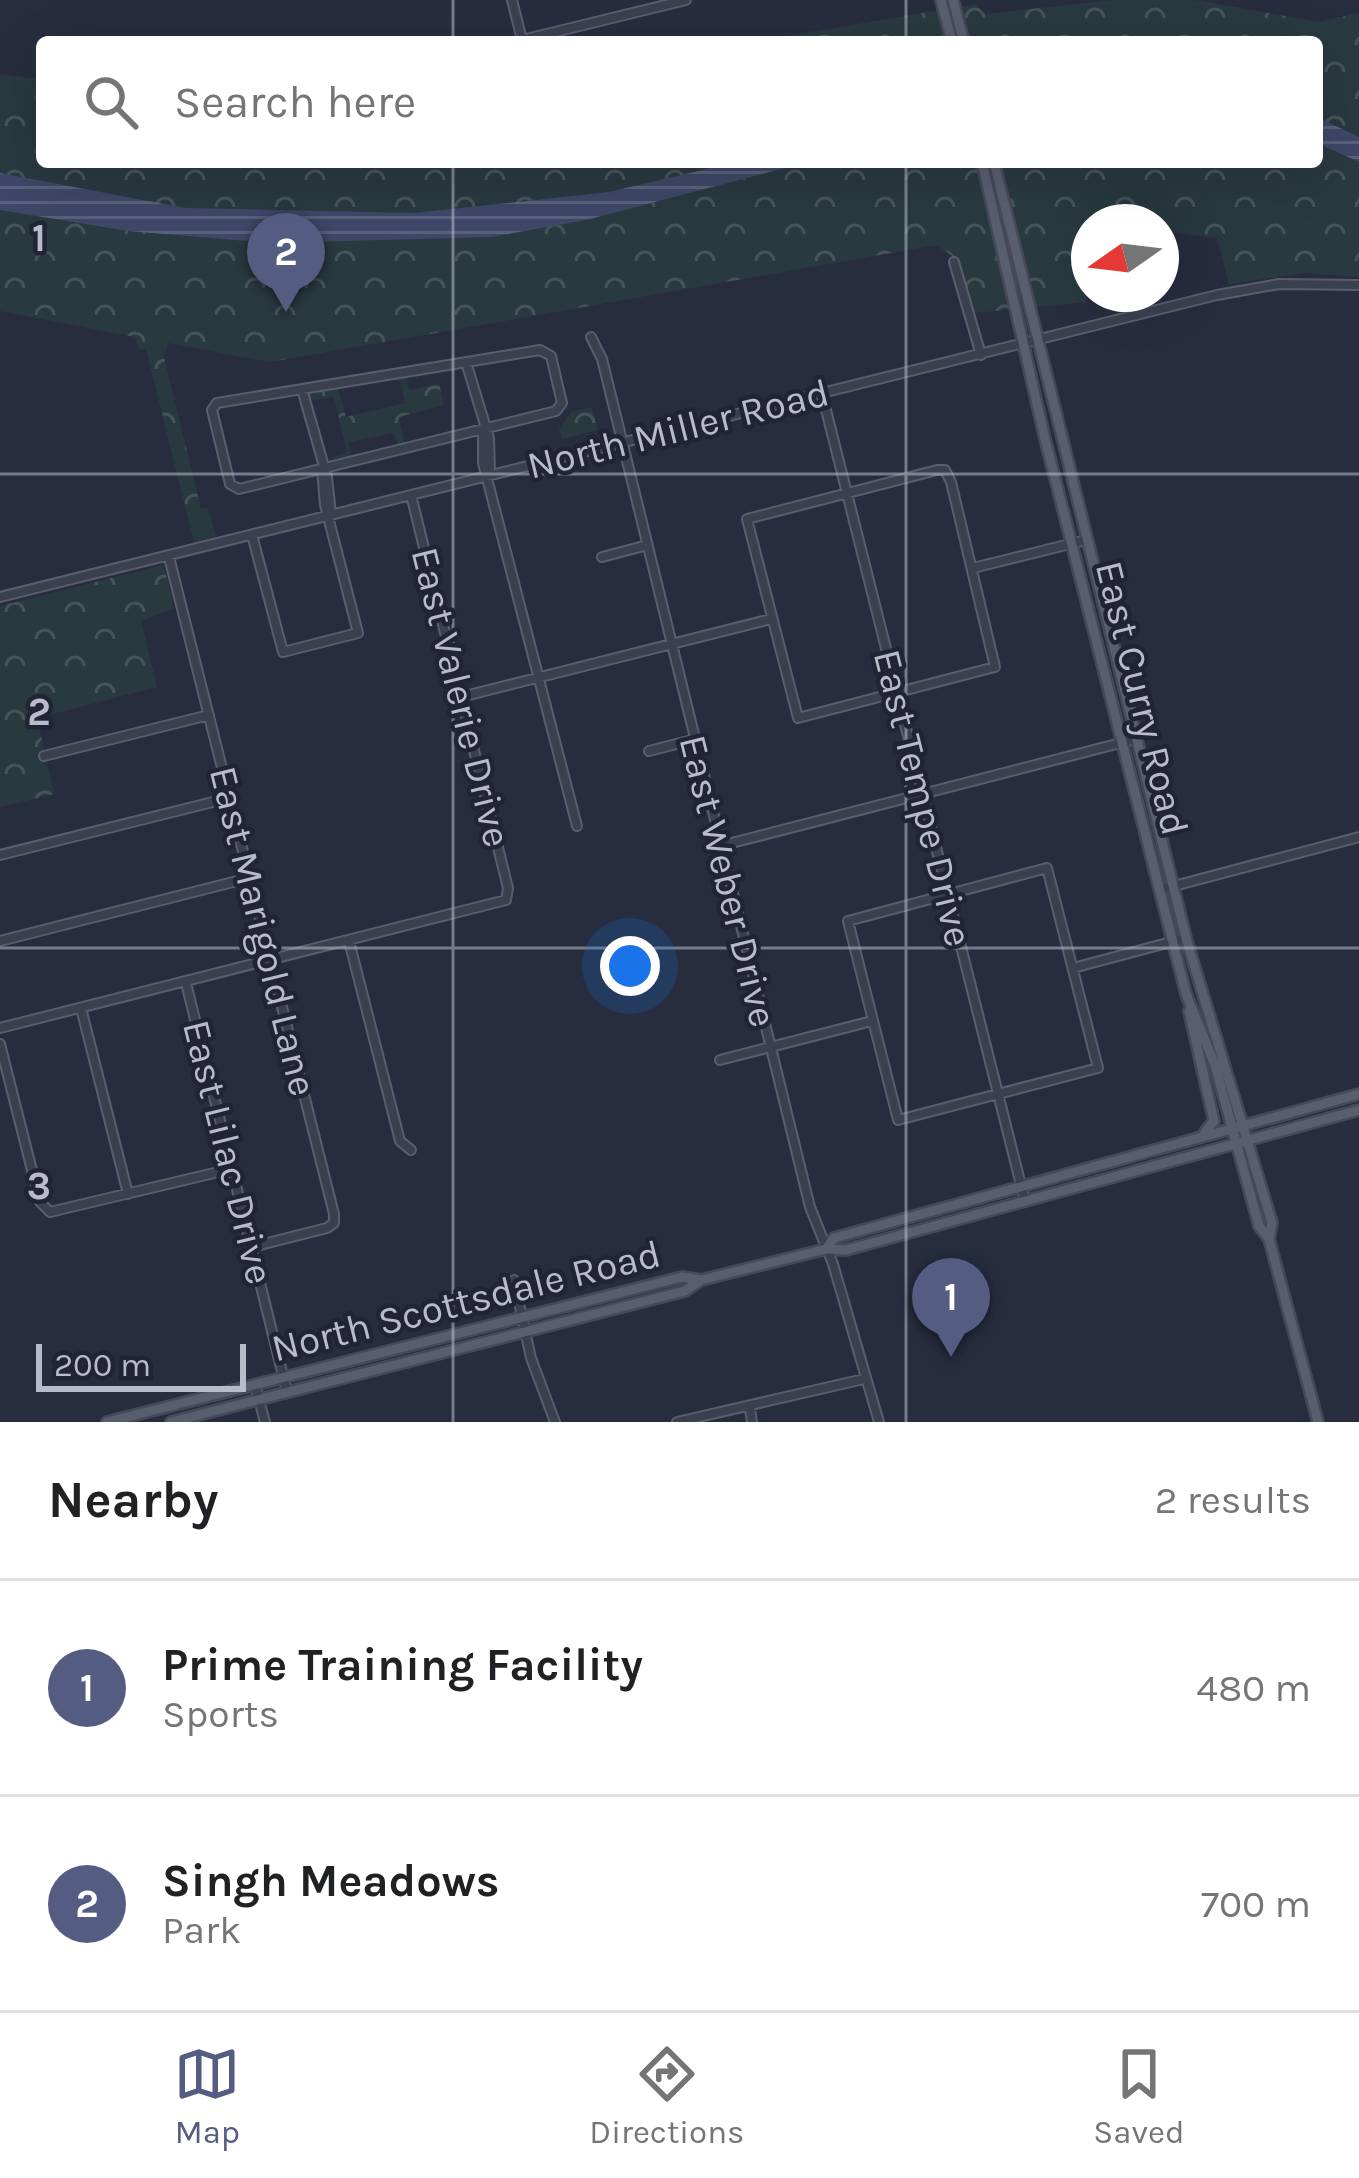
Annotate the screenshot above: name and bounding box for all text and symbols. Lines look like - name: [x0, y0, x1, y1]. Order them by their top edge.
- search box: [36, 36, 1323, 168]
- icon: search: [78, 69, 144, 135]
- text: Search here: [174, 76, 416, 128]
- north arrow: [1071, 204, 1179, 312]
- pin: 2: [247, 213, 325, 312]
- text: 1: [32, 215, 46, 261]
- street label: North Miller Road: [522, 369, 834, 489]
- street label: East Valerie Drive: [402, 542, 520, 852]
- street label: East Curry Road: [1086, 556, 1198, 840]
- street label: East Tempe Drive: [864, 645, 982, 951]
- text: 2: [27, 689, 51, 735]
- street label: East Weber Drive: [670, 730, 786, 1032]
- street label: East Marigold Lane: [200, 761, 326, 1101]
- your location: [600, 936, 660, 996]
- street label: East Lilac Drive: [173, 1015, 283, 1289]
- text: 3: [27, 1163, 51, 1209]
- street label: North Scottsdale Road: [267, 1230, 665, 1372]
- pin: 1: [912, 1258, 990, 1357]
- scale bar: [36, 1338, 246, 1391]
- text: 200 m: [54, 1346, 151, 1384]
- text: Nearby: [48, 1470, 218, 1530]
- text: 2 results: [1155, 1477, 1311, 1523]
- text: Prime Training Facility: [162, 1639, 643, 1691]
- text: 1: [80, 1665, 94, 1711]
- text: 480 m: [1196, 1665, 1311, 1711]
- text: Sports: [162, 1691, 279, 1737]
- text: Singh Meadows: [162, 1855, 500, 1907]
- text: 2: [75, 1881, 99, 1927]
- text: 700 m: [1201, 1881, 1311, 1927]
- text: Park: [162, 1907, 241, 1953]
- tab: Map: [174, 2041, 240, 2151]
- tab: Directions: [589, 2041, 744, 2151]
- tab: Saved: [1093, 2041, 1185, 2151]

